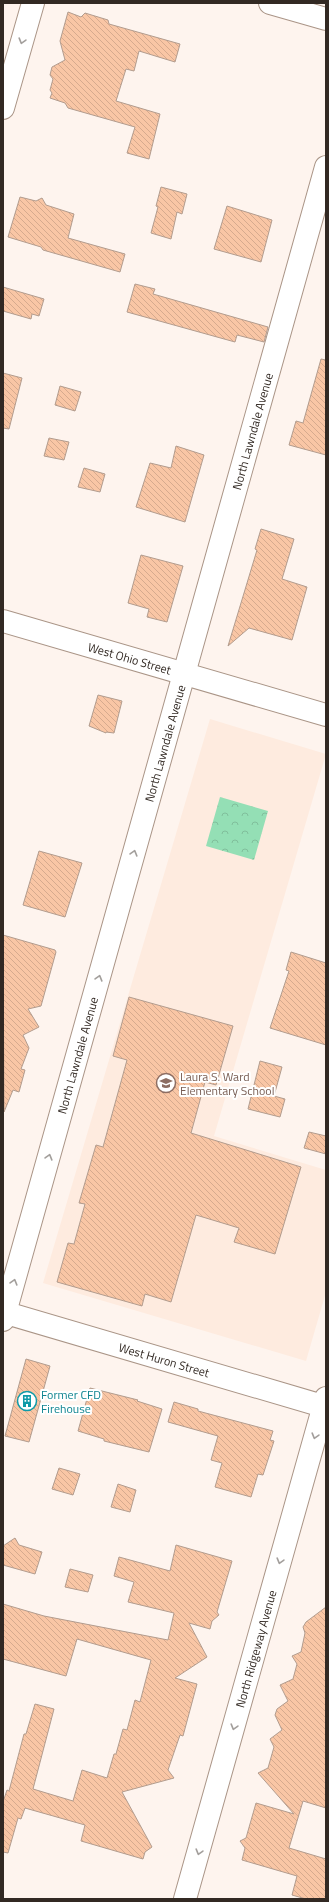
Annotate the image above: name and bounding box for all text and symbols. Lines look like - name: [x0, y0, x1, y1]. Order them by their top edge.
- one-way arrow: [18, 37, 27, 44]
- street label: North Lawndale Avenue: [227, 371, 277, 492]
- street label: West Ohio Street: [86, 637, 174, 679]
- street label: North Lawndale Avenue: [139, 683, 190, 804]
- one-way arrow: [129, 849, 138, 856]
- one-way arrow: [94, 975, 103, 982]
- street label: North Lawndale Avenue: [52, 995, 103, 1116]
- place label: Laura S. Ward Elementary School: [180, 1067, 274, 1100]
- school or university icon: Laura S. Ward Elementary School: [155, 1072, 177, 1094]
- one-way arrow: [44, 1154, 53, 1161]
- one-way arrow: [9, 1279, 17, 1285]
- street label: West Huron Street: [116, 1337, 213, 1382]
- place label: Former CFD Firehouse: [41, 1385, 101, 1418]
- building icon: Former CFD Firehouse: [16, 1390, 38, 1412]
- one-way arrow: [312, 1433, 320, 1439]
- one-way arrow: [276, 1557, 285, 1564]
- street label: North Ridgeway Avenue: [230, 1588, 281, 1710]
- one-way arrow: [230, 1723, 239, 1730]
- one-way arrow: [195, 1848, 204, 1855]

